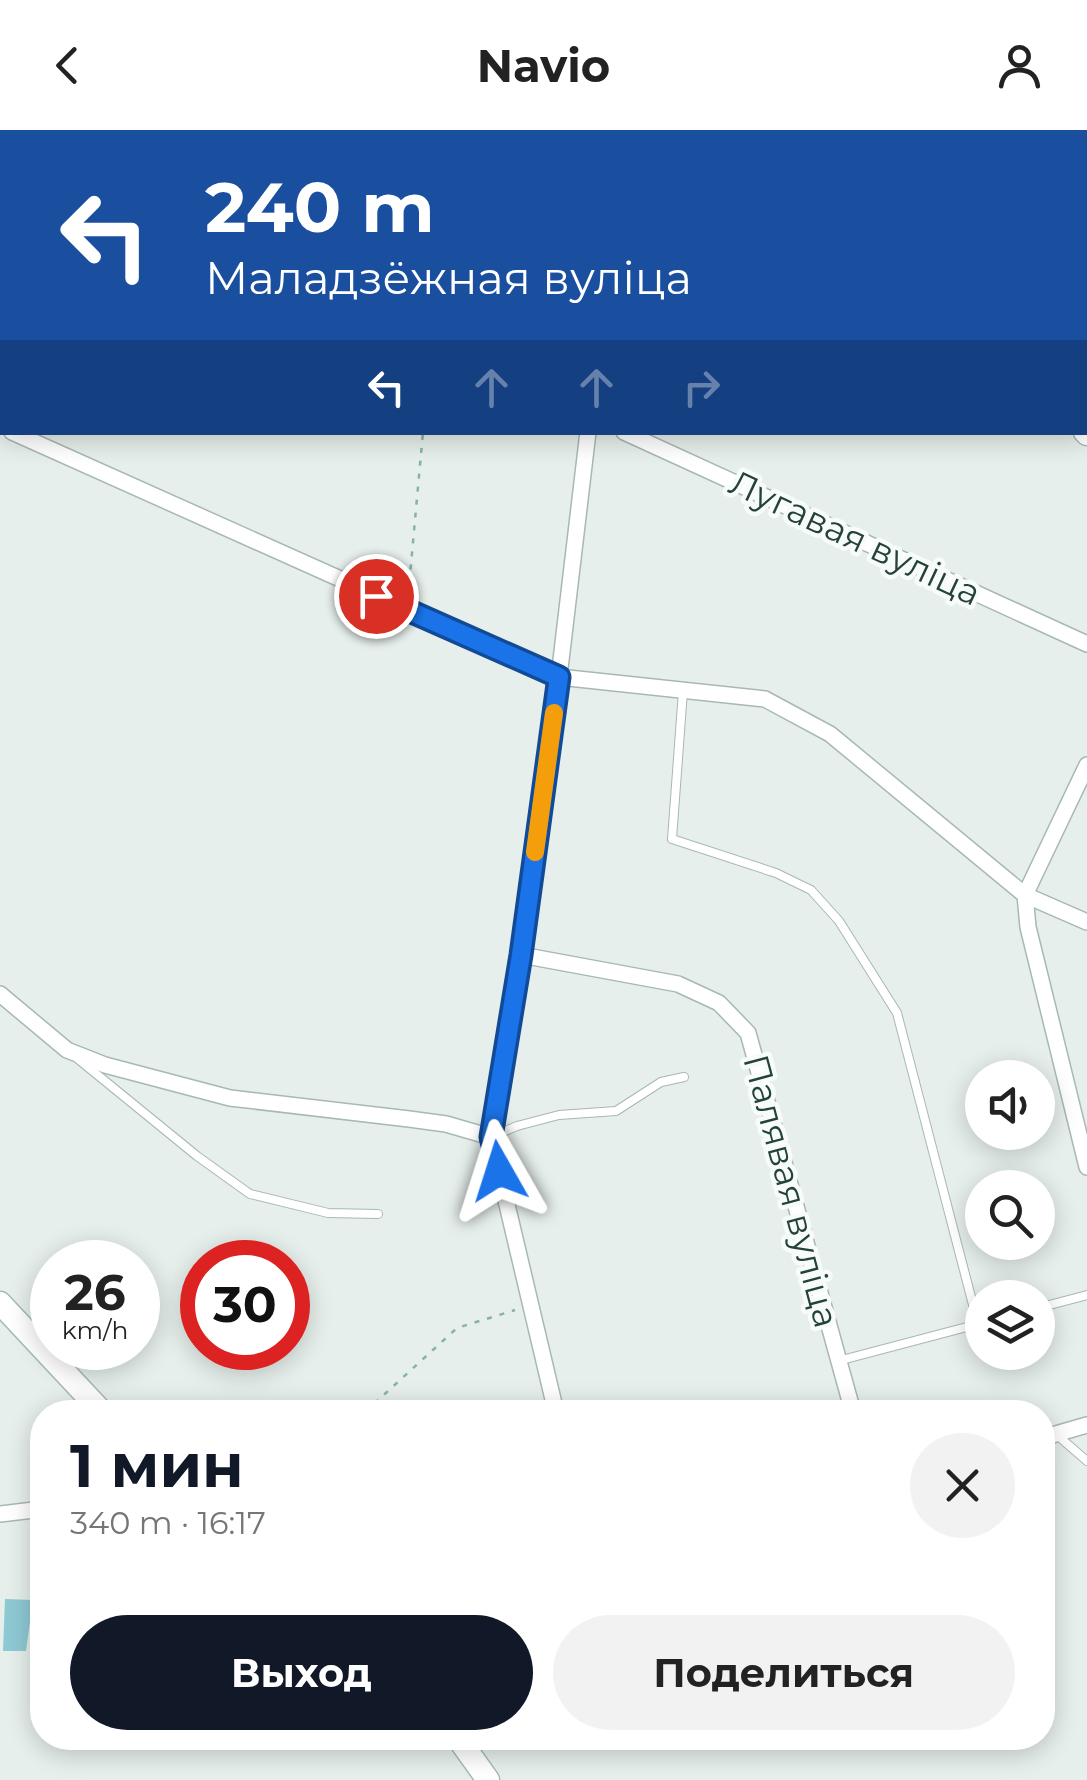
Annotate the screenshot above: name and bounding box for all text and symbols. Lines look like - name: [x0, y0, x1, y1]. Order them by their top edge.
- icon: back: [40, 38, 95, 93]
- text: Navio: [477, 38, 610, 93]
- icon: person: [992, 38, 1047, 93]
- text: 240 m: [205, 164, 435, 250]
- icon: left: [40, 170, 170, 300]
- text: Маладзёжная вуліца: [205, 250, 692, 305]
- icon: left: [359, 360, 414, 415]
- icon: ahead: [464, 360, 519, 415]
- icon: ahead: [569, 360, 624, 415]
- icon: right: [674, 360, 729, 415]
- street label: Лугавая вуліца: [723, 461, 988, 615]
- pin: [334, 554, 419, 639]
- icon: arrive: [349, 569, 404, 624]
- street label: Палявая вуліца: [734, 1050, 849, 1332]
- map controls: [965, 1060, 1055, 1370]
- button: sound: [965, 1060, 1055, 1150]
- position arrow: [447, 1119, 551, 1223]
- button: search: [965, 1170, 1055, 1260]
- speed limit sign: 30: [180, 1240, 310, 1370]
- text: 26: [64, 1262, 126, 1323]
- button: layers: [965, 1280, 1055, 1370]
- text: km/h: [62, 1315, 128, 1345]
- text: 1 мин: [70, 1429, 244, 1502]
- button: close: [910, 1433, 1015, 1538]
- text: 340 m · 16:17: [70, 1503, 266, 1542]
- button: Выход: [70, 1615, 533, 1730]
- button: Поделиться: [553, 1615, 1015, 1730]

